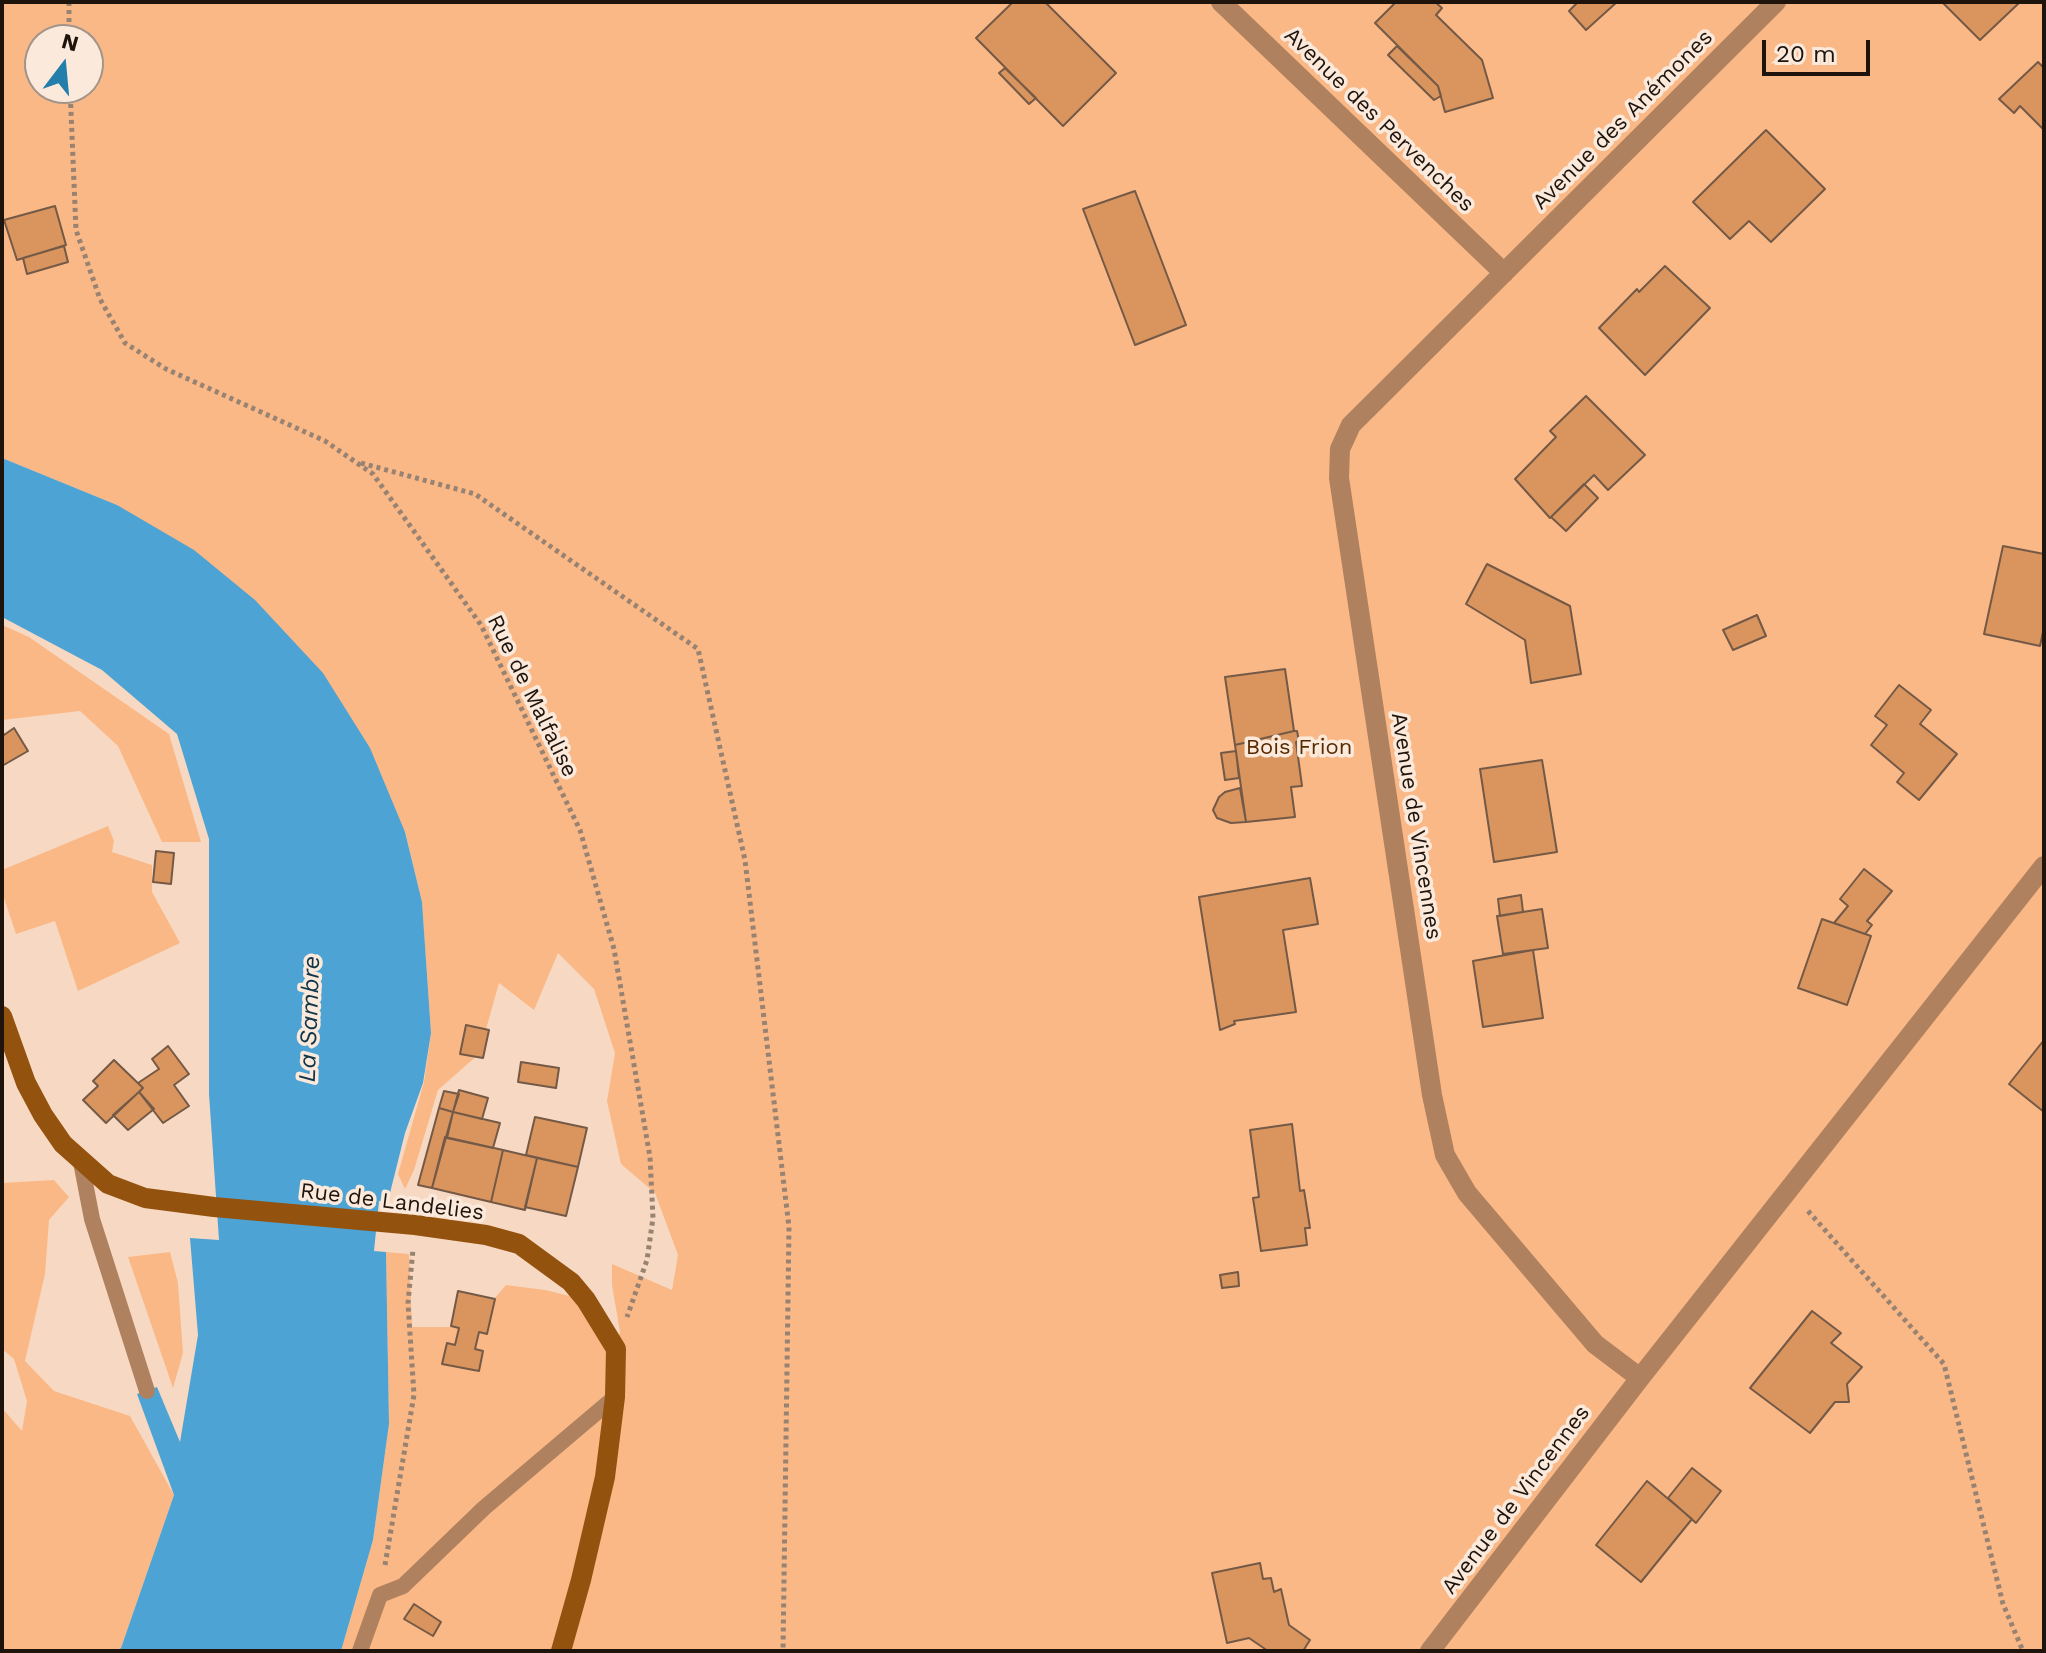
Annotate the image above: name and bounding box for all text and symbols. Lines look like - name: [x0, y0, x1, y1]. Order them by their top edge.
- street label: Avenue des Pervenches: [1279, 22, 1479, 218]
- north arrow: [24, 24, 104, 104]
- street label: Avenue des Anémones: [1527, 24, 1719, 216]
- scale bar: [1766, 24, 1874, 74]
- text: N: [59, 28, 81, 57]
- text: 20 m: [1776, 40, 1836, 68]
- street label: Rue de Malfalise: [481, 611, 583, 781]
- street label: Avenue de Vincennes: [1385, 711, 1447, 941]
- park label: Bois Frion: [1246, 735, 1352, 761]
- water label: La Sambre: [293, 955, 327, 1083]
- street label: Rue de Landelies: [299, 1178, 485, 1226]
- street label: Avenue de Vincennes: [1436, 1400, 1596, 1600]

